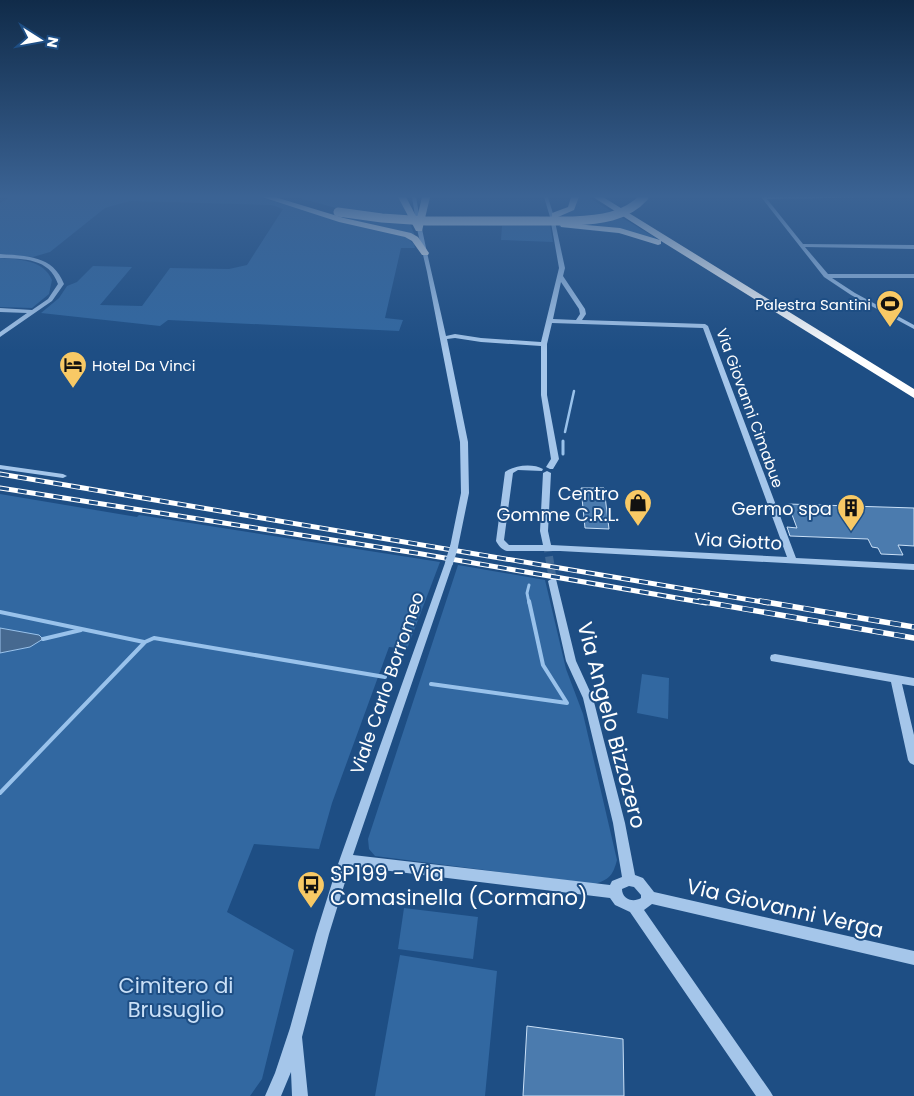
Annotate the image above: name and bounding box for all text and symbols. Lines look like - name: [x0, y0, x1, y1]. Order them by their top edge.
- north arrow: [15, 15, 65, 65]
- text: N: [42, 35, 64, 50]
- sports icon: Palestra Santini: [875, 289, 905, 328]
- place label: Palestra Santini: [755, 294, 871, 315]
- street label: Via Giovanni Cimabue: [711, 325, 789, 491]
- hotel icon: Hotel Da Vinci: [58, 350, 88, 389]
- place label: Hotel Da Vinci: [92, 355, 195, 376]
- place label: Centro Gomme C.R.L.: [496, 481, 619, 527]
- shop icon: Centro Gomme C.R.L.: [623, 488, 653, 527]
- building icon: Germo spa: [836, 493, 866, 532]
- place label: Germo spa: [732, 496, 832, 521]
- street label: Via Giotto: [693, 526, 783, 556]
- street label: Viale Carlo Borromeo: [344, 588, 430, 778]
- street label: Via Angelo Bizzozero: [570, 619, 654, 831]
- place label: SP199 - Via Comasinella (Cormano): [330, 859, 587, 912]
- bus stop icon: SP199 - Via Comasinella (Cormano): [296, 870, 326, 909]
- street label: Via Giovanni Verga: [684, 871, 886, 945]
- park label: Cimitero di Brusuglio: [118, 971, 234, 1024]

